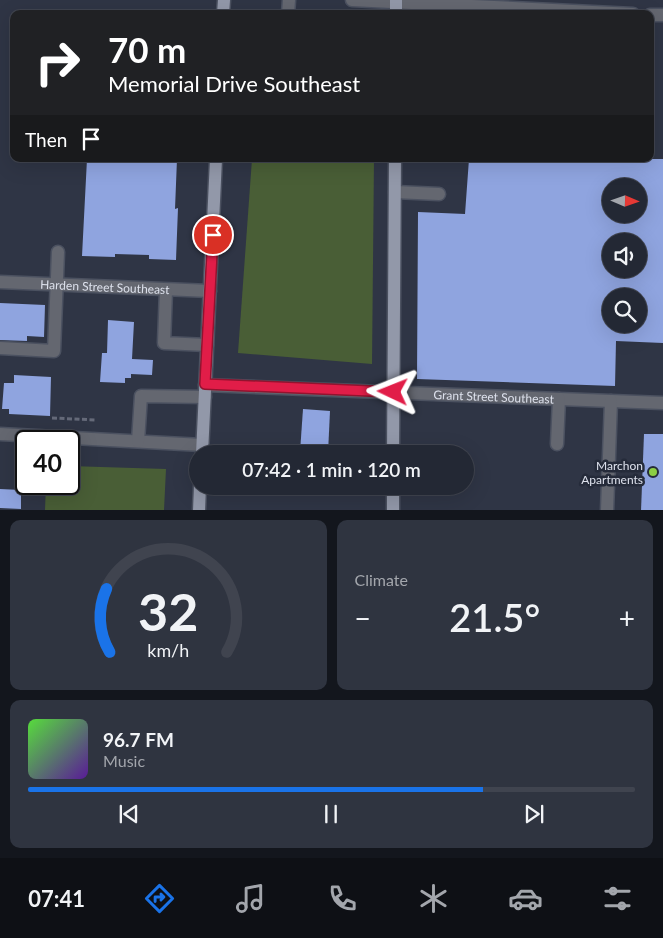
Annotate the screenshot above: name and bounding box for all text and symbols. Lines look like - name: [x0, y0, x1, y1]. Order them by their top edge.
- text: 70 m: [108, 28, 186, 70]
- icon: right: [25, 30, 90, 95]
- text: Memorial Drive Southeast: [108, 70, 360, 97]
- icon: arrive: [77, 125, 105, 153]
- text: Then: [25, 128, 67, 151]
- north arrow: [602, 178, 648, 222]
- map controls: [602, 178, 647, 333]
- pin: [192, 214, 234, 256]
- icon: arrive: [199, 221, 227, 249]
- button: sound: [602, 233, 647, 278]
- street label: Harden Street Southeast: [40, 276, 171, 297]
- button: search: [602, 288, 647, 333]
- position arrow: [366, 365, 418, 417]
- street label: Grant Street Southeast: [433, 386, 555, 406]
- speed limit sign: 40: [15, 430, 80, 495]
- text: 07:42 · 1 min · 120 m: [242, 458, 421, 481]
- place label: Marchon Apartments: [581, 458, 643, 487]
- marker: Marchon Apartments: [647, 466, 659, 478]
- text: Climate: [355, 570, 408, 589]
- text: 32: [138, 580, 198, 642]
- text: 21.5°: [449, 594, 540, 640]
- text: −: [355, 601, 371, 635]
- text: +: [619, 601, 635, 635]
- text: km/h: [147, 639, 189, 661]
- text: 96.7 FM: [103, 728, 174, 751]
- text: Music: [103, 751, 145, 770]
- icon: previous: [115, 800, 143, 828]
- icon: pause: [317, 800, 345, 828]
- icon: next: [520, 800, 548, 828]
- icon: directions: [142, 881, 177, 916]
- icon: music: [233, 881, 268, 916]
- icon: phone: [325, 881, 360, 916]
- icon: climate: [416, 881, 451, 916]
- icon: car: [508, 881, 543, 916]
- icon: filters: [600, 881, 635, 916]
- text: 07:41: [28, 885, 85, 912]

